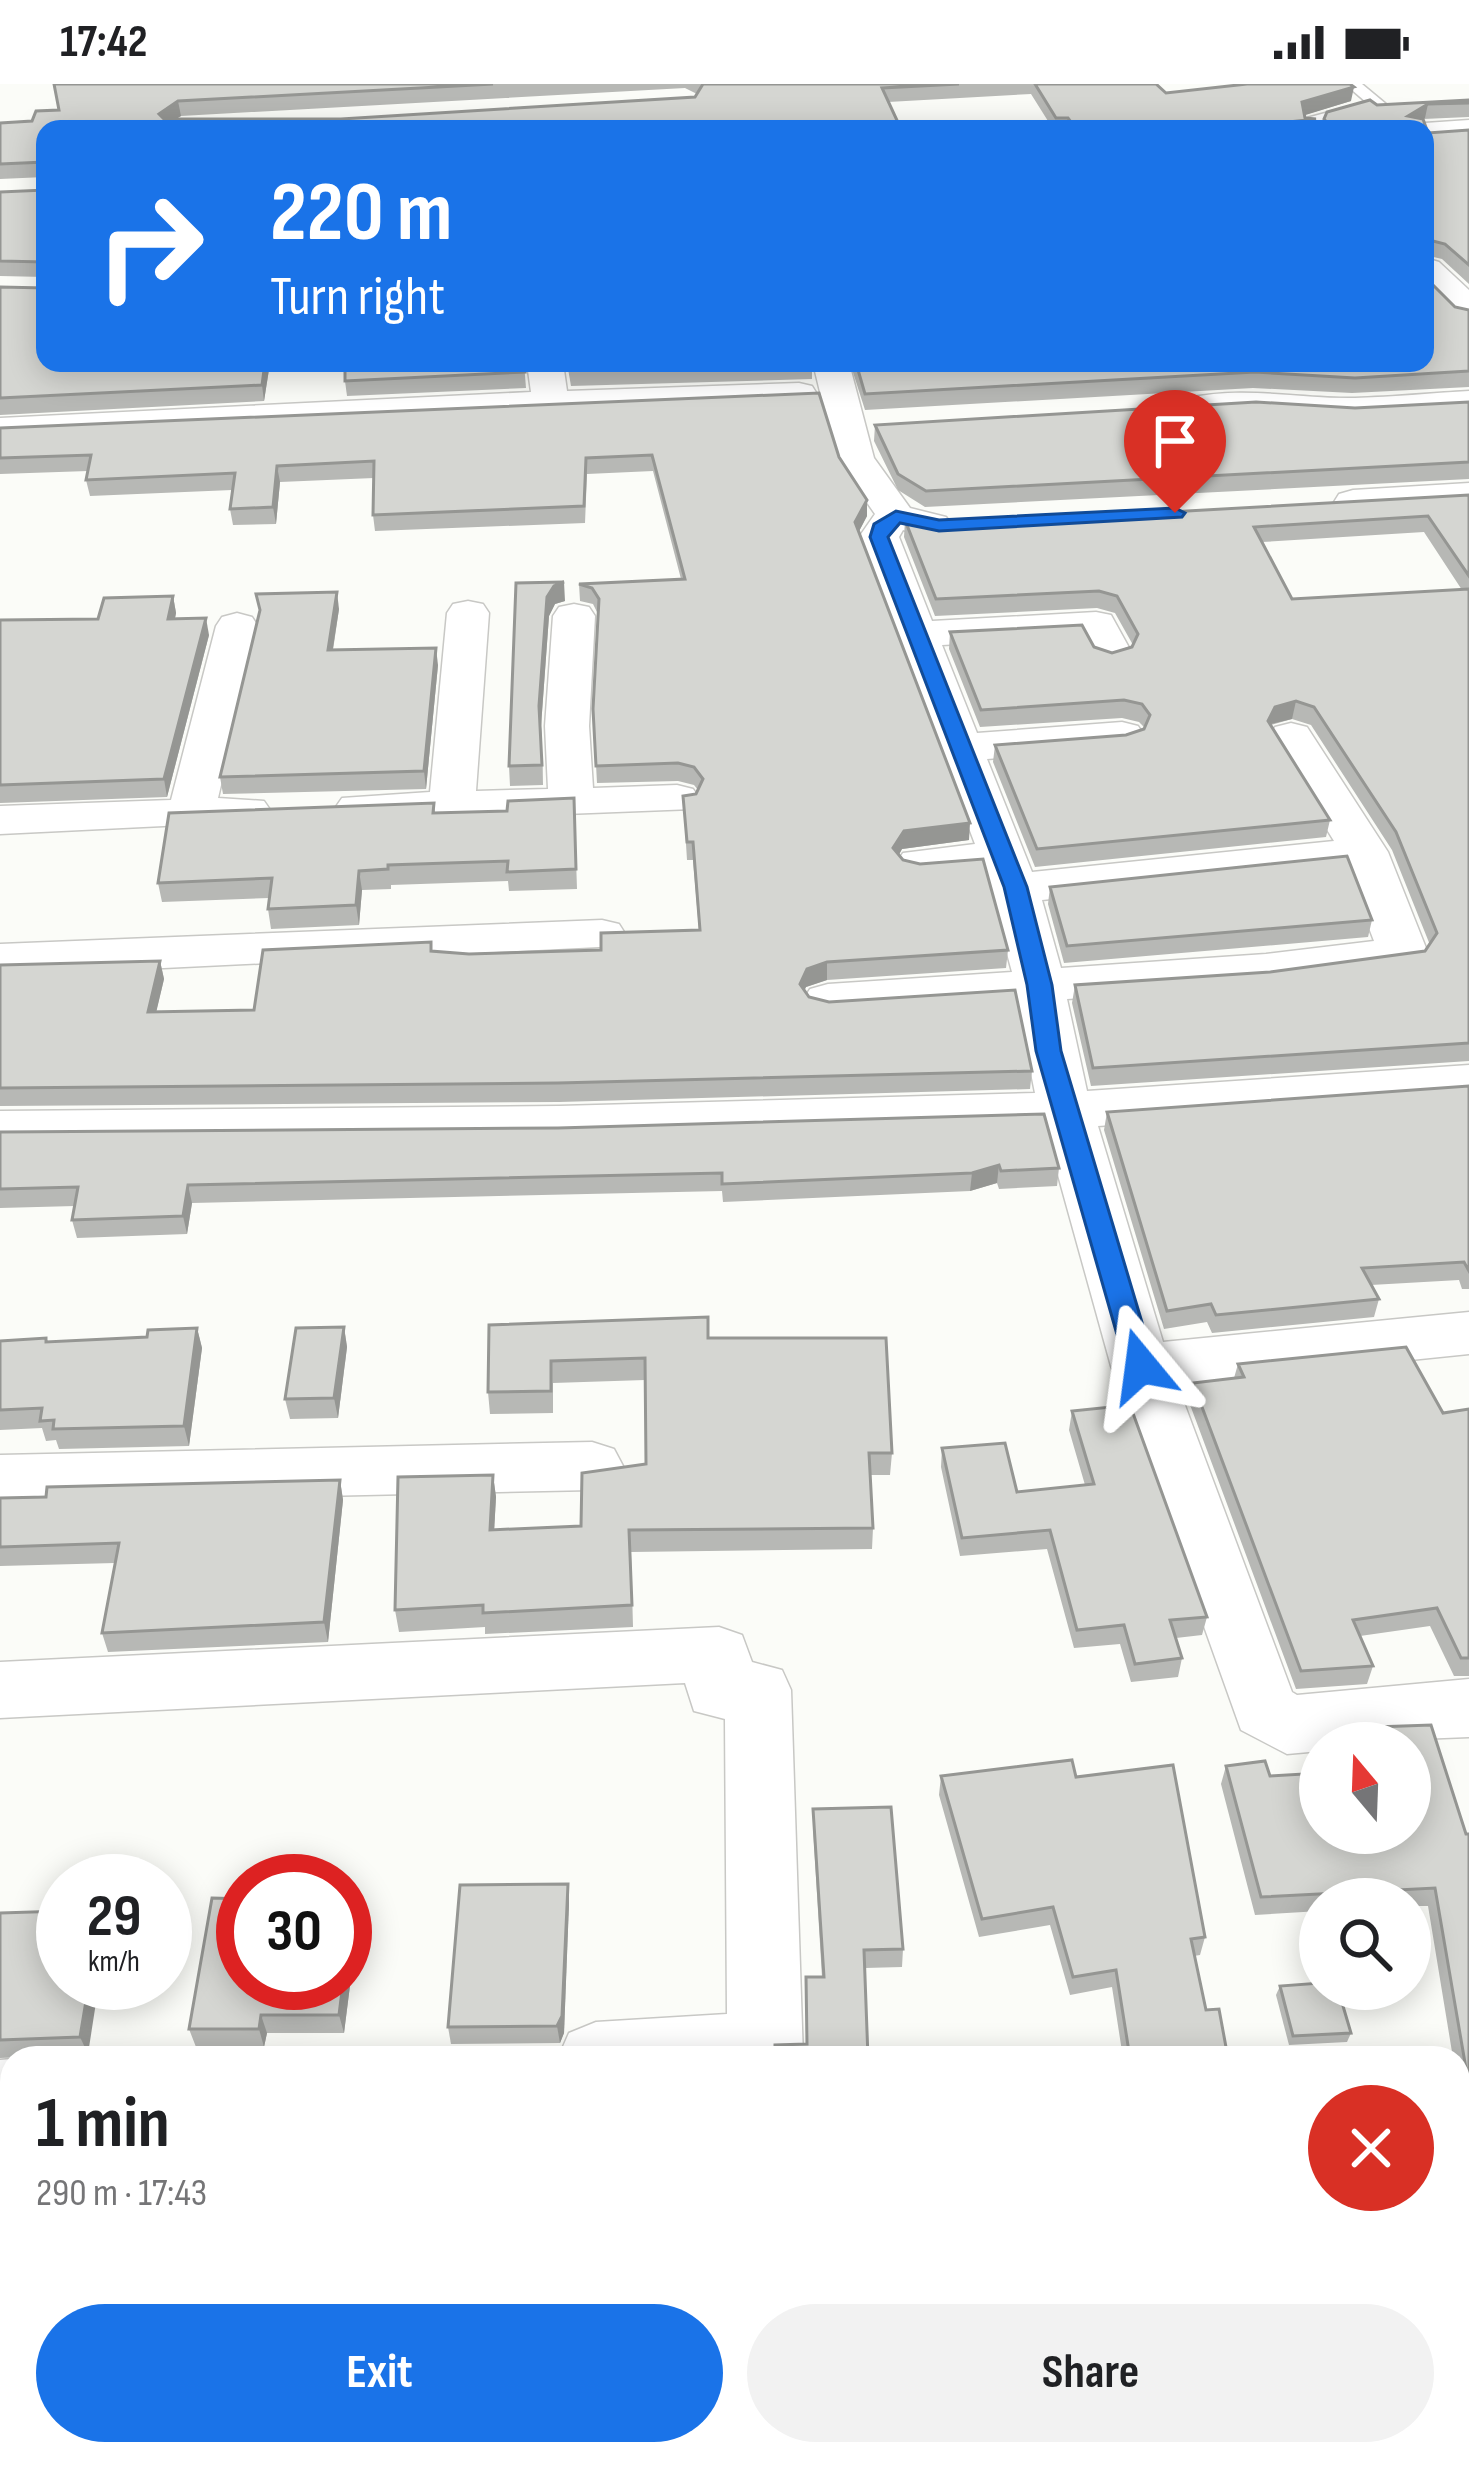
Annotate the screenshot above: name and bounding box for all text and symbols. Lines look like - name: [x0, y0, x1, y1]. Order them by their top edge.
- text: 17:42: [60, 15, 148, 70]
- text: 220 m: [270, 163, 452, 264]
- icon: right: [72, 168, 228, 324]
- text: Turn right: [270, 265, 445, 330]
- pin: [1124, 390, 1226, 513]
- icon: arrive: [1142, 408, 1208, 474]
- position arrow: [1078, 1303, 1204, 1429]
- north arrow: [1299, 1722, 1431, 1854]
- map controls: [1299, 1722, 1431, 2010]
- speed limit sign: 30: [216, 1854, 372, 2010]
- button: search: [1299, 1878, 1431, 2010]
- text: 29: [87, 1881, 141, 1953]
- text: km/h: [88, 1944, 140, 1980]
- text: 1 min: [36, 2081, 170, 2168]
- button: close: [1308, 2085, 1434, 2211]
- text: 290 m · 17:43: [36, 2170, 207, 2217]
- button: Exit: [36, 2304, 723, 2442]
- button: Share: [747, 2304, 1434, 2442]

